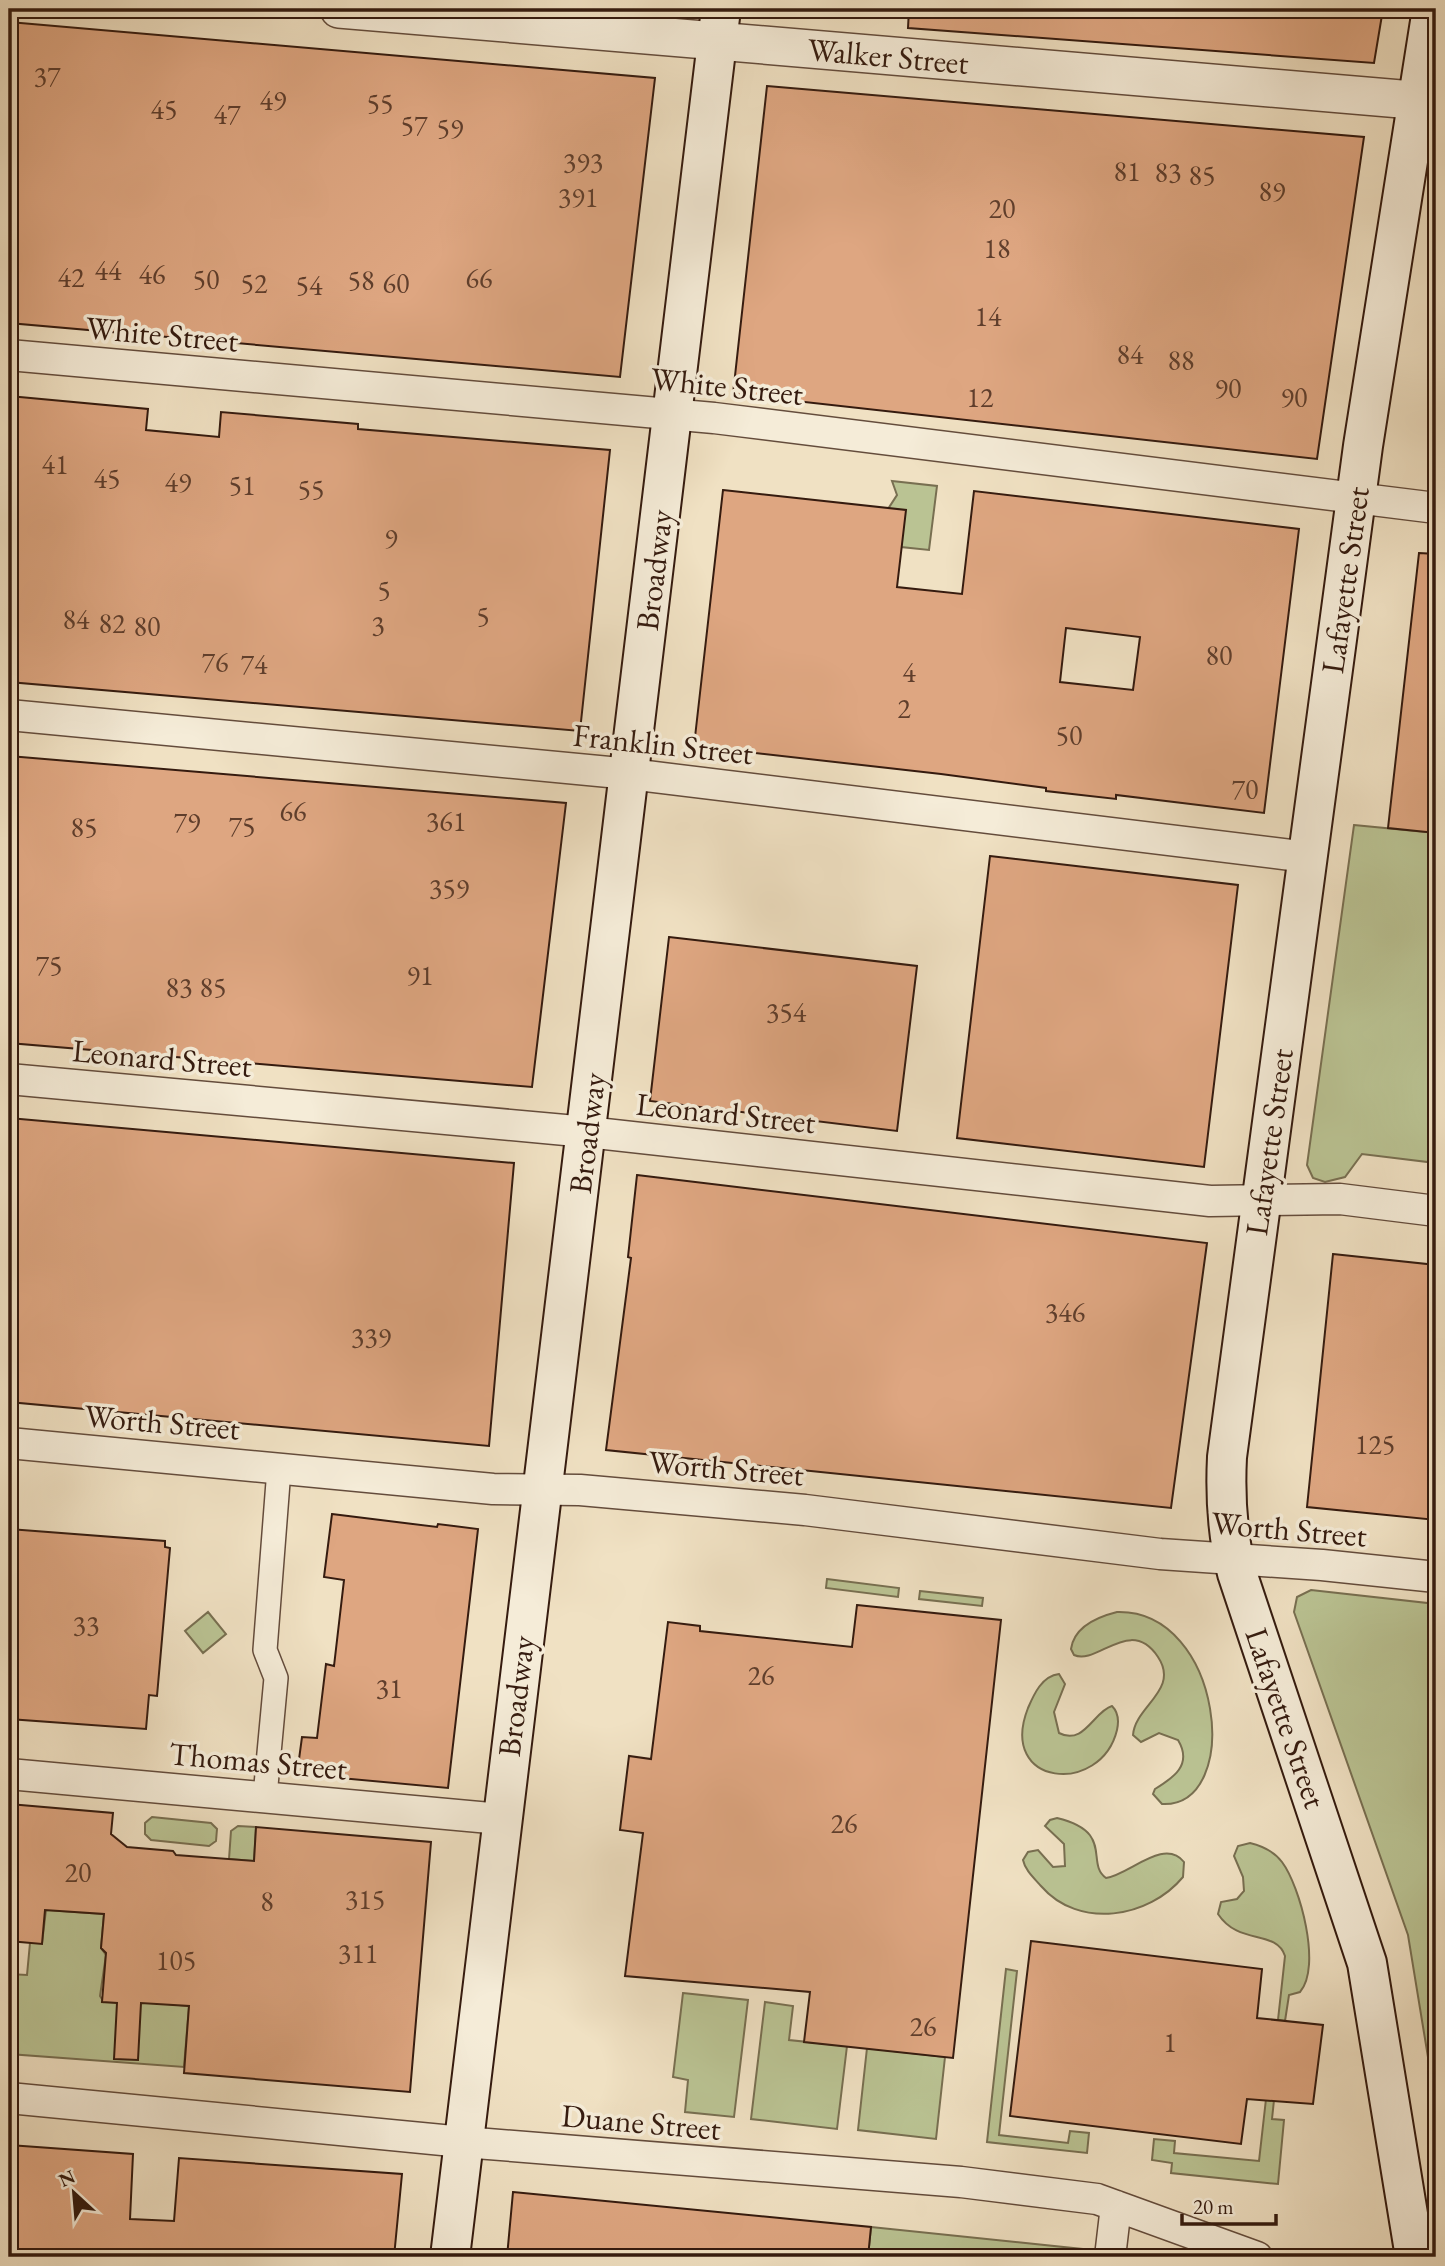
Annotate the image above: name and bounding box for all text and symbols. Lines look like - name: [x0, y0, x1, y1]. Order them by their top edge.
- street label: Walker Street: [806, 28, 970, 84]
- house number: 37: [34, 58, 61, 94]
- house number: 49: [260, 82, 286, 118]
- house number: 55: [367, 85, 393, 121]
- house number: 45: [151, 91, 177, 127]
- house number: 47: [214, 96, 241, 132]
- house number: 57: [401, 107, 428, 143]
- house number: 59: [437, 110, 463, 146]
- house number: 393: [563, 144, 603, 180]
- house number: 81: [1114, 153, 1140, 189]
- house number: 83: [1155, 154, 1181, 190]
- house number: 85: [1189, 157, 1215, 193]
- house number: 89: [1259, 173, 1285, 209]
- house number: 391: [558, 179, 598, 215]
- house number: 20: [989, 190, 1015, 226]
- house number: 18: [984, 230, 1010, 266]
- house number: 44: [95, 252, 122, 288]
- house number: 46: [139, 256, 165, 292]
- house number: 42: [58, 259, 85, 295]
- house number: 66: [466, 260, 492, 296]
- house number: 50: [193, 261, 219, 297]
- house number: 58: [348, 262, 374, 298]
- house number: 52: [241, 265, 268, 301]
- house number: 60: [383, 265, 409, 301]
- house number: 54: [296, 267, 323, 303]
- house number: 14: [975, 298, 1002, 334]
- street label: White Street: [84, 306, 240, 362]
- house number: 84: [1117, 336, 1144, 372]
- house number: 88: [1168, 342, 1194, 378]
- street label: White Street: [649, 357, 805, 415]
- house number: 90: [1215, 370, 1241, 406]
- house number: 12: [967, 379, 994, 415]
- house number: 90: [1281, 379, 1307, 415]
- house number: 41: [42, 446, 68, 482]
- house number: 45: [94, 460, 120, 496]
- house number: 49: [165, 464, 191, 500]
- house number: 51: [229, 467, 255, 503]
- house number: 55: [298, 471, 324, 507]
- street label: Lafayette Street: [1311, 484, 1379, 676]
- street label: Broadway: [626, 506, 682, 633]
- house number: 9: [384, 520, 398, 556]
- house number: 5: [377, 572, 391, 608]
- house number: 5: [476, 598, 490, 634]
- house number: 84: [63, 601, 90, 637]
- house number: 82: [99, 605, 126, 641]
- house number: 3: [371, 607, 385, 643]
- house number: 80: [134, 608, 160, 644]
- house number: 80: [1206, 637, 1232, 673]
- house number: 76: [202, 644, 228, 680]
- house number: 74: [241, 646, 268, 682]
- house number: 4: [902, 654, 916, 690]
- house number: 2: [897, 690, 911, 726]
- street label: Franklin Street: [571, 714, 755, 774]
- house number: 50: [1056, 717, 1082, 753]
- house number: 70: [1232, 771, 1258, 807]
- house number: 66: [280, 793, 306, 829]
- house number: 361: [426, 803, 466, 839]
- house number: 79: [174, 804, 200, 840]
- house number: 75: [229, 808, 255, 844]
- house number: 85: [71, 809, 97, 845]
- house number: 359: [429, 870, 469, 906]
- house number: 75: [36, 947, 62, 983]
- house number: 91: [407, 957, 433, 993]
- house number: 83: [166, 969, 192, 1005]
- house number: 85: [200, 969, 226, 1005]
- house number: 354: [766, 994, 807, 1030]
- street label: Leonard Street: [71, 1029, 253, 1087]
- street label: Lafayette Street: [1235, 1046, 1303, 1238]
- street label: Broadway: [559, 1069, 615, 1196]
- street label: Leonard Street: [634, 1083, 818, 1143]
- house number: 346: [1045, 1294, 1085, 1330]
- house number: 339: [351, 1319, 391, 1355]
- street label: Worth Street: [83, 1394, 241, 1450]
- house number: 125: [1355, 1426, 1395, 1462]
- street label: Worth Street: [647, 1440, 805, 1496]
- street label: Worth Street: [1210, 1501, 1368, 1557]
- house number: 33: [73, 1607, 99, 1643]
- street label: Lafayette Street: [1235, 1622, 1337, 1814]
- street label: Broadway: [488, 1632, 544, 1759]
- house number: 26: [748, 1657, 774, 1693]
- house number: 31: [376, 1670, 402, 1706]
- street label: Thomas Street: [167, 1732, 349, 1790]
- house number: 26: [831, 1805, 857, 1841]
- house number: 20: [65, 1854, 91, 1890]
- house number: 315: [345, 1881, 385, 1917]
- house number: 8: [260, 1883, 274, 1919]
- house number: 311: [338, 1935, 378, 1971]
- house number: 105: [156, 1942, 196, 1978]
- house number: 26: [910, 2008, 936, 2044]
- house number: 1: [1163, 2024, 1177, 2060]
- street label: Duane Street: [560, 2094, 722, 2150]
- north arrow: [38, 2158, 108, 2228]
- text: N: [54, 2163, 80, 2193]
- scale bar: [1182, 2182, 1277, 2226]
- text: 20 m: [1193, 2193, 1234, 2220]

